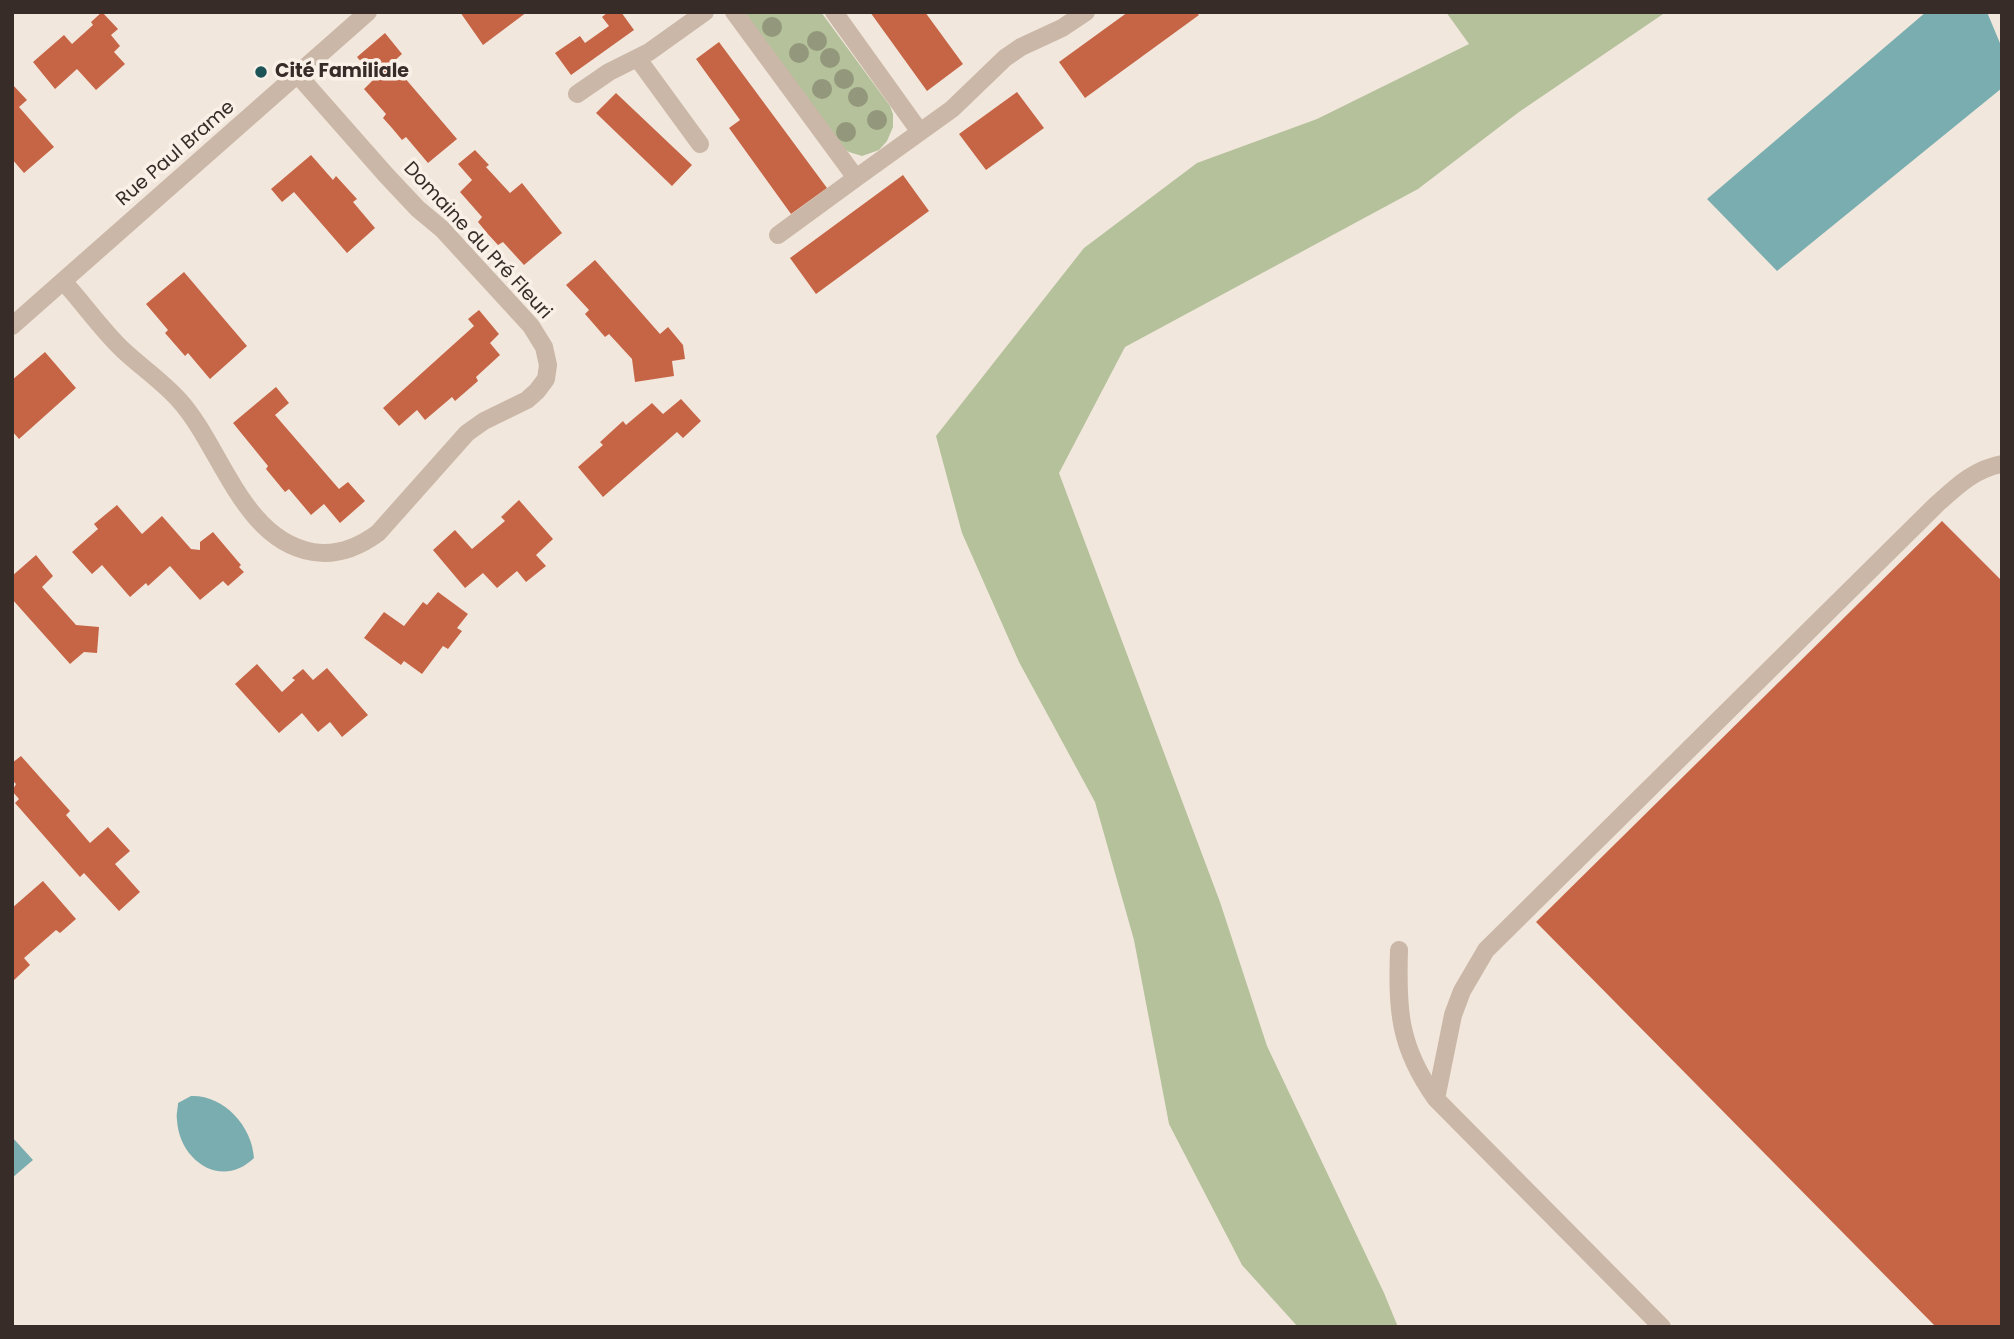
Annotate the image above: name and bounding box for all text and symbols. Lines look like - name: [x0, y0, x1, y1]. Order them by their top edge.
- place label: Cité Familiale: [275, 61, 409, 83]
- marker: Cité Familiale: [253, 64, 269, 80]
- street label: Rue Paul Brame: [112, 96, 240, 212]
- street label: Domaine du Pré Fleuri: [398, 158, 556, 324]

